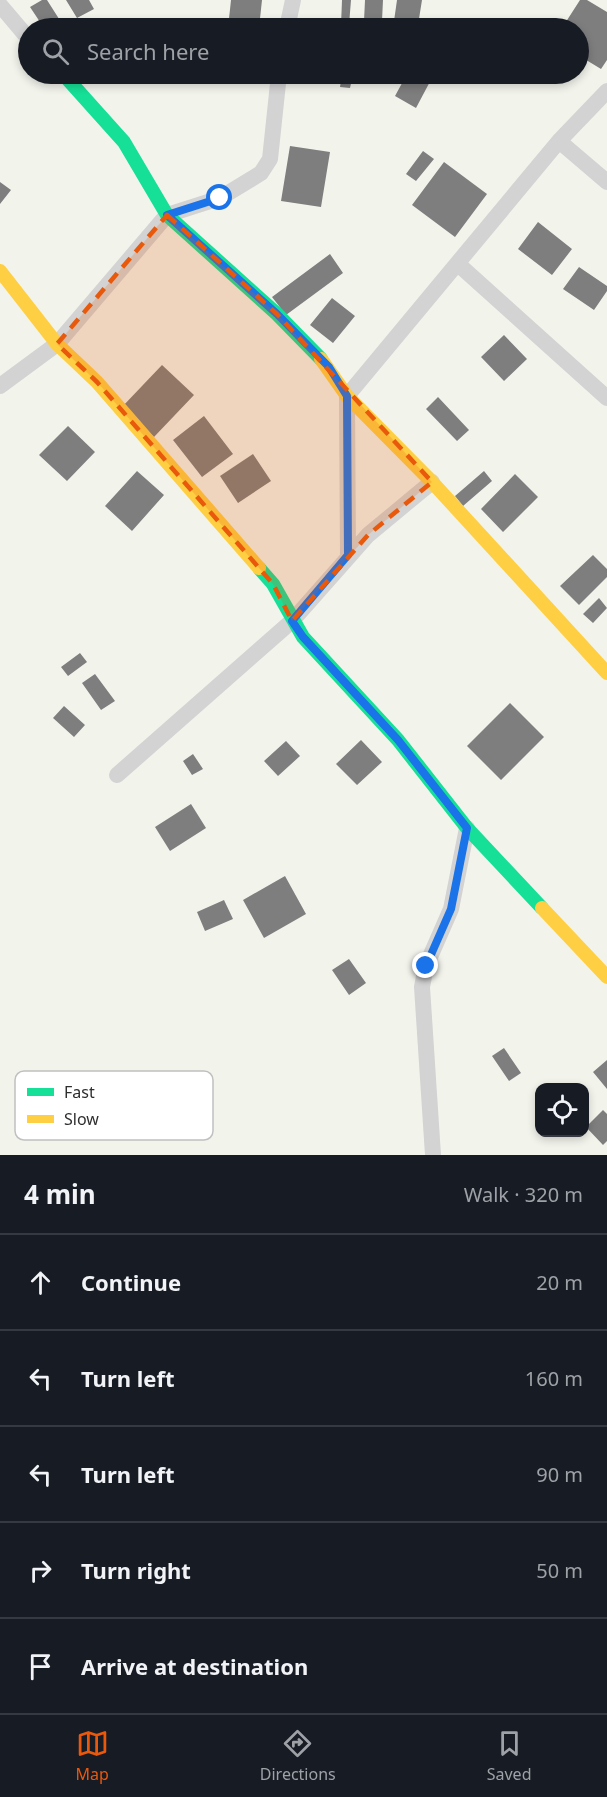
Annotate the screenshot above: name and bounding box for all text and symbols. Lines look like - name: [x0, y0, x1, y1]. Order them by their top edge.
- search box: [18, 18, 589, 84]
- icon: search: [39, 35, 72, 68]
- text: Search here: [87, 36, 209, 66]
- route start: [206, 184, 232, 210]
- route end: [412, 952, 438, 978]
- legend: [15, 1071, 213, 1140]
- text: Fast: [64, 1081, 95, 1103]
- map controls: [535, 1083, 589, 1137]
- button: locate: [535, 1083, 589, 1137]
- text: Slow: [64, 1108, 99, 1130]
- text: 4 min: [24, 1176, 96, 1212]
- text: Walk · 320 m: [464, 1181, 583, 1208]
- icon: ahead: [24, 1266, 57, 1299]
- text: Continue: [81, 1267, 181, 1297]
- text: 20 m: [536, 1269, 583, 1296]
- icon: left: [24, 1362, 57, 1395]
- text: Turn left: [81, 1363, 175, 1393]
- text: 160 m: [525, 1365, 583, 1392]
- icon: left: [24, 1458, 57, 1491]
- text: Turn left: [81, 1459, 175, 1489]
- text: 90 m: [536, 1461, 583, 1488]
- icon: right: [24, 1554, 57, 1587]
- text: Turn right: [81, 1555, 191, 1585]
- text: 50 m: [536, 1557, 583, 1584]
- icon: arrive: [24, 1650, 57, 1683]
- text: Arrive at destination: [81, 1651, 308, 1681]
- tab: Map: [75, 1727, 109, 1785]
- tab: Directions: [260, 1727, 336, 1785]
- tab: Saved: [487, 1727, 531, 1785]

